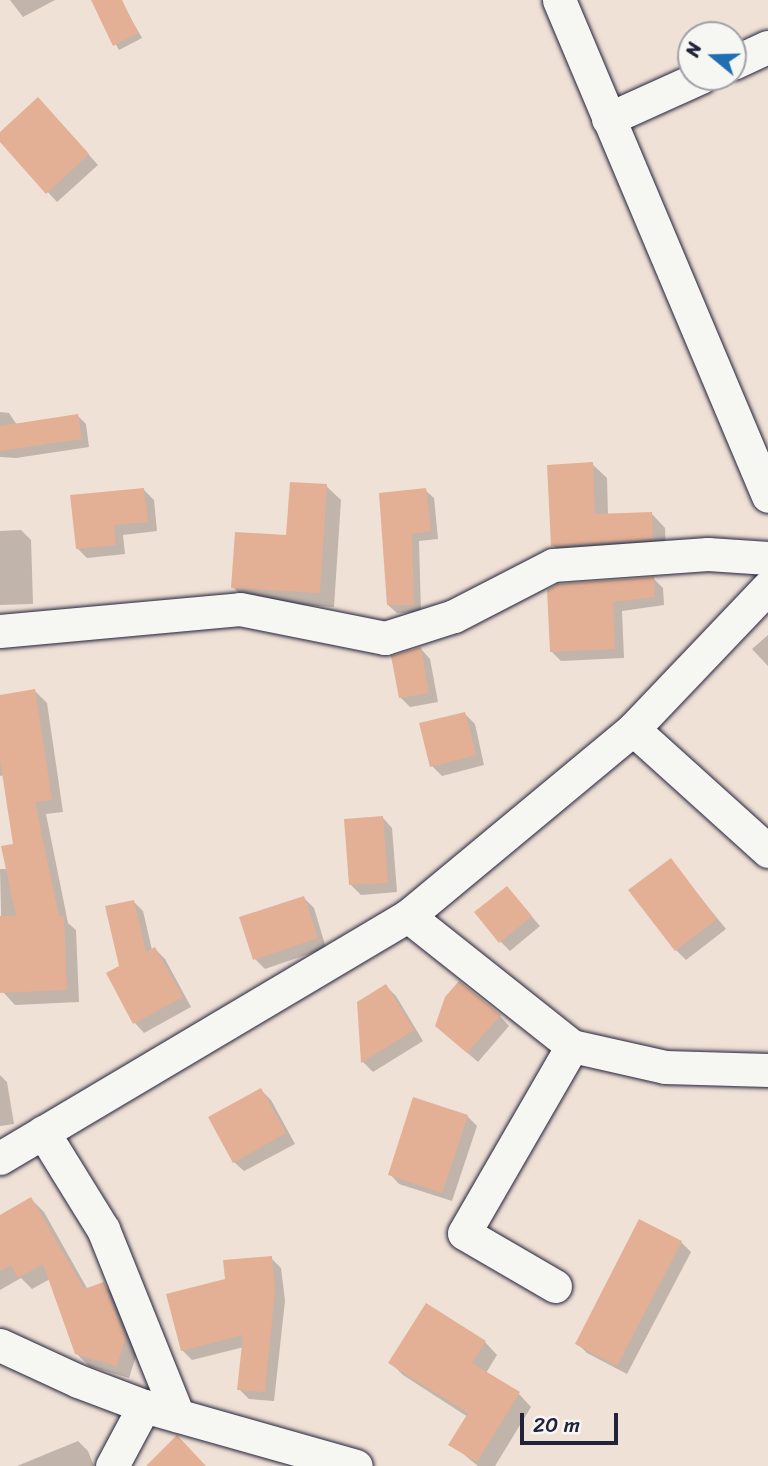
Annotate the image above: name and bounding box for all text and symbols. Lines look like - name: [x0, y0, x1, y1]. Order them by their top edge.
- north arrow: [677, 21, 747, 91]
- text: N: [676, 38, 711, 61]
- scale bar: [523, 1400, 621, 1444]
- text: 20 m: [533, 1406, 580, 1444]

